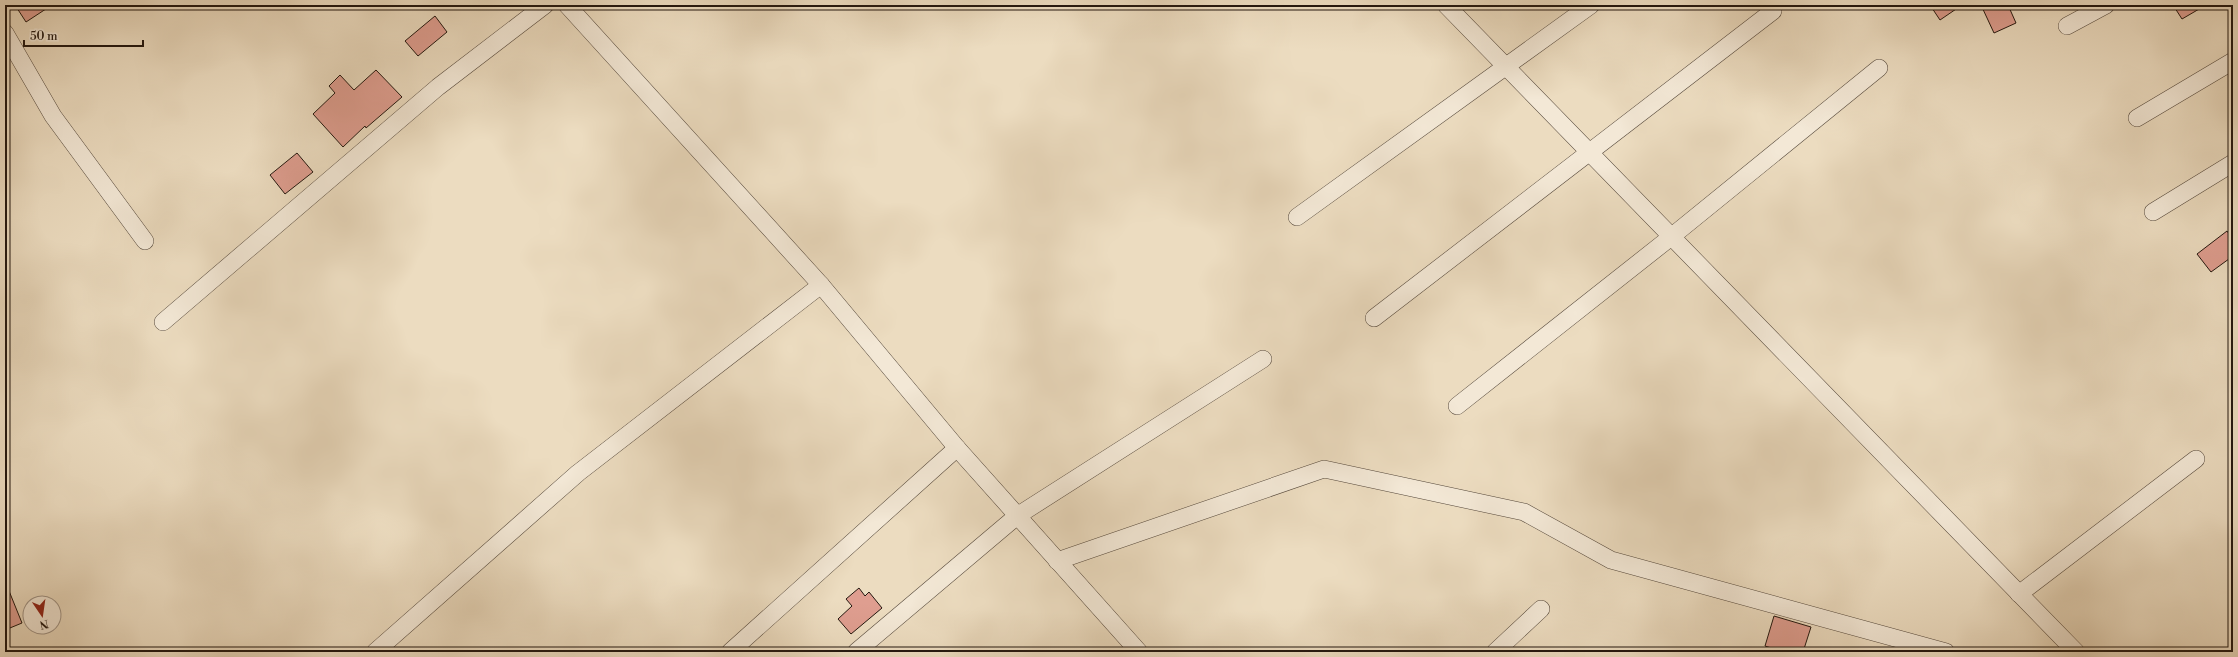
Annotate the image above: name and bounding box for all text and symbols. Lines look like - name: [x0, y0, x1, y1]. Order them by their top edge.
- scale bar: [24, 22, 143, 48]
- text: 50 m: [30, 29, 58, 44]
- north arrow: [22, 595, 62, 635]
- text: N: [38, 616, 50, 632]

